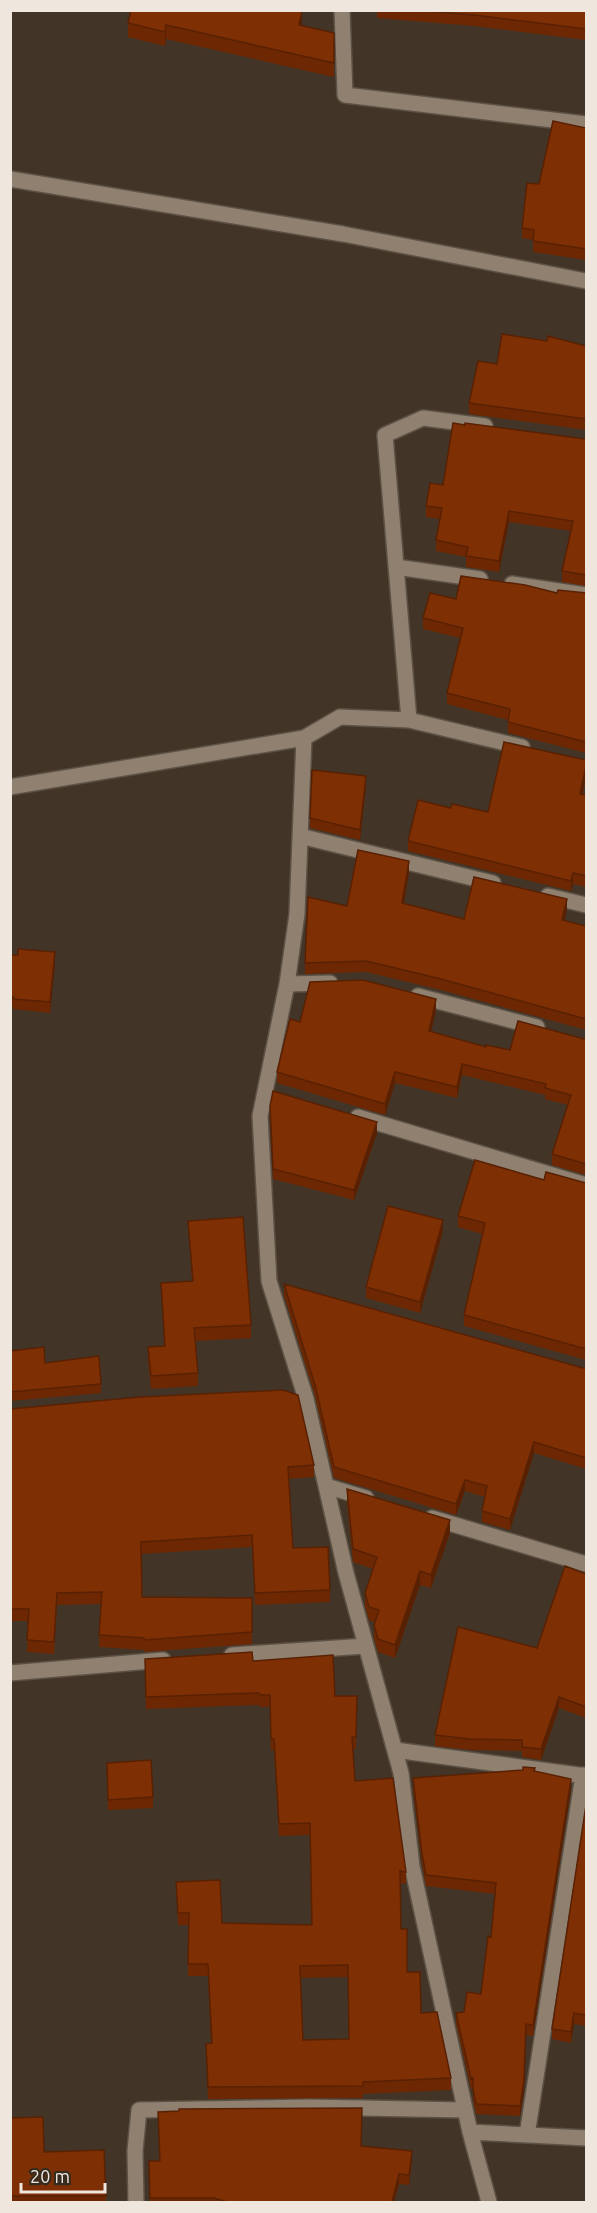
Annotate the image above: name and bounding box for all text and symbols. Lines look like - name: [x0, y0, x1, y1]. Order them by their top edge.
- scale bar: [21, 2156, 105, 2194]
- text: 20 m: [30, 2166, 70, 2186]

